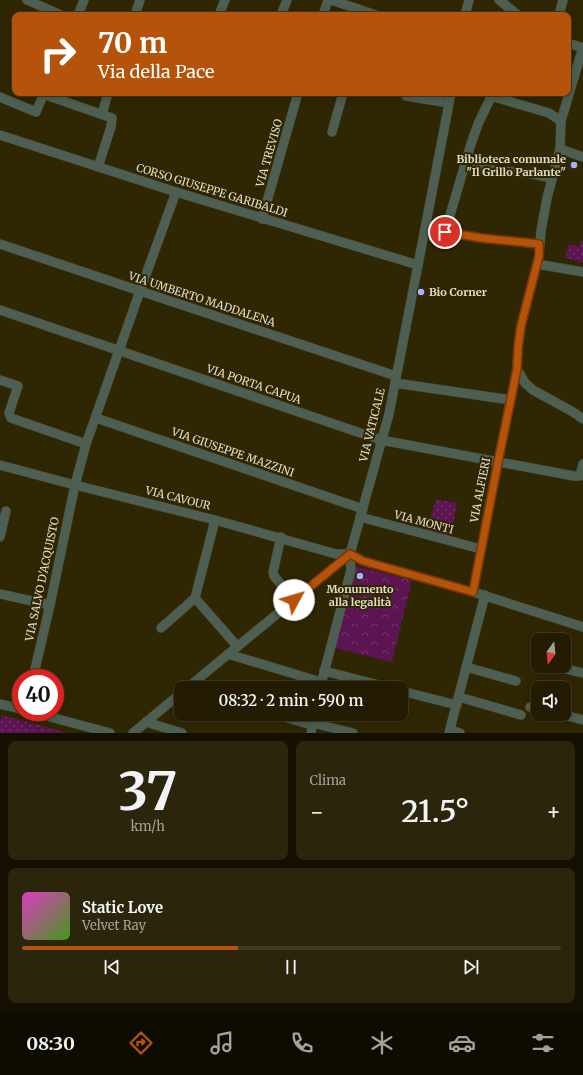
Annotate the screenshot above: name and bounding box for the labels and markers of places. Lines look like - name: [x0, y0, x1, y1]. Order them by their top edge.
- place label: Biblioteca comunale "Il Grillo Parlante": [456, 152, 566, 179]
- marker: Biblioteca comunale "Il Grillo Parlante": [569, 160, 579, 170]
- pin: [428, 215, 462, 249]
- place label: Bio Corner: [429, 285, 487, 299]
- marker: Bio Corner: [416, 287, 426, 297]
- marker: Monumento alla legalità: [355, 571, 365, 581]
- place label: Monumento alla legalità: [326, 582, 394, 609]

